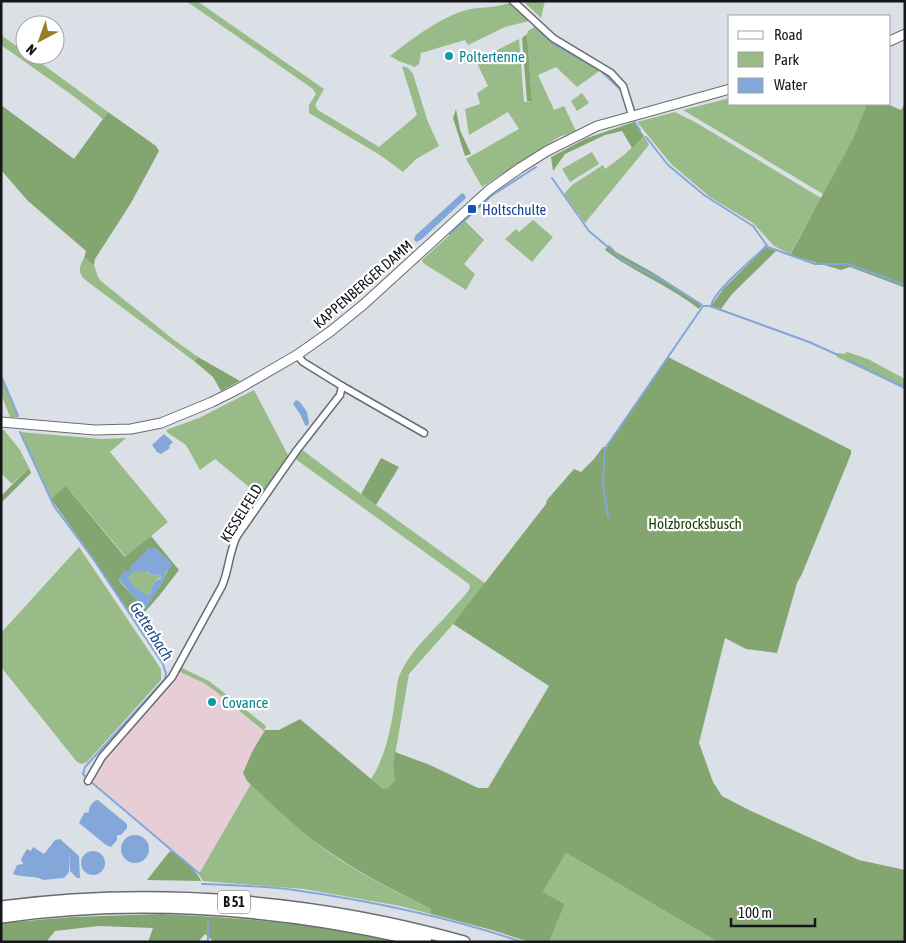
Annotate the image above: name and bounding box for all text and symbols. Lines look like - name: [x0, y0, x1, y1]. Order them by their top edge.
- north arrow: [15, 15, 65, 65]
- legend: [728, 15, 891, 105]
- text: Road: [774, 26, 803, 43]
- text: N: [23, 41, 40, 59]
- place label: Poltertenne: [459, 48, 525, 65]
- marker: Poltertenne: [443, 50, 455, 62]
- text: Park: [774, 51, 799, 68]
- text: Water: [774, 76, 807, 93]
- place label: Holtschulte: [482, 201, 547, 218]
- marker: Holtschulte: [466, 203, 478, 215]
- street label: KAPPENBERGER DAMM: [310, 236, 416, 332]
- street label: KESSELFELD: [217, 481, 265, 545]
- park label: Holzbrocksbusch: [648, 515, 742, 532]
- water label: Getterbach: [127, 599, 178, 664]
- place label: Covance: [222, 694, 268, 711]
- marker: Covance: [206, 696, 218, 708]
- road number: B 51: [218, 890, 250, 914]
- scale bar: [731, 896, 815, 928]
- text: 100 m: [738, 904, 772, 921]

